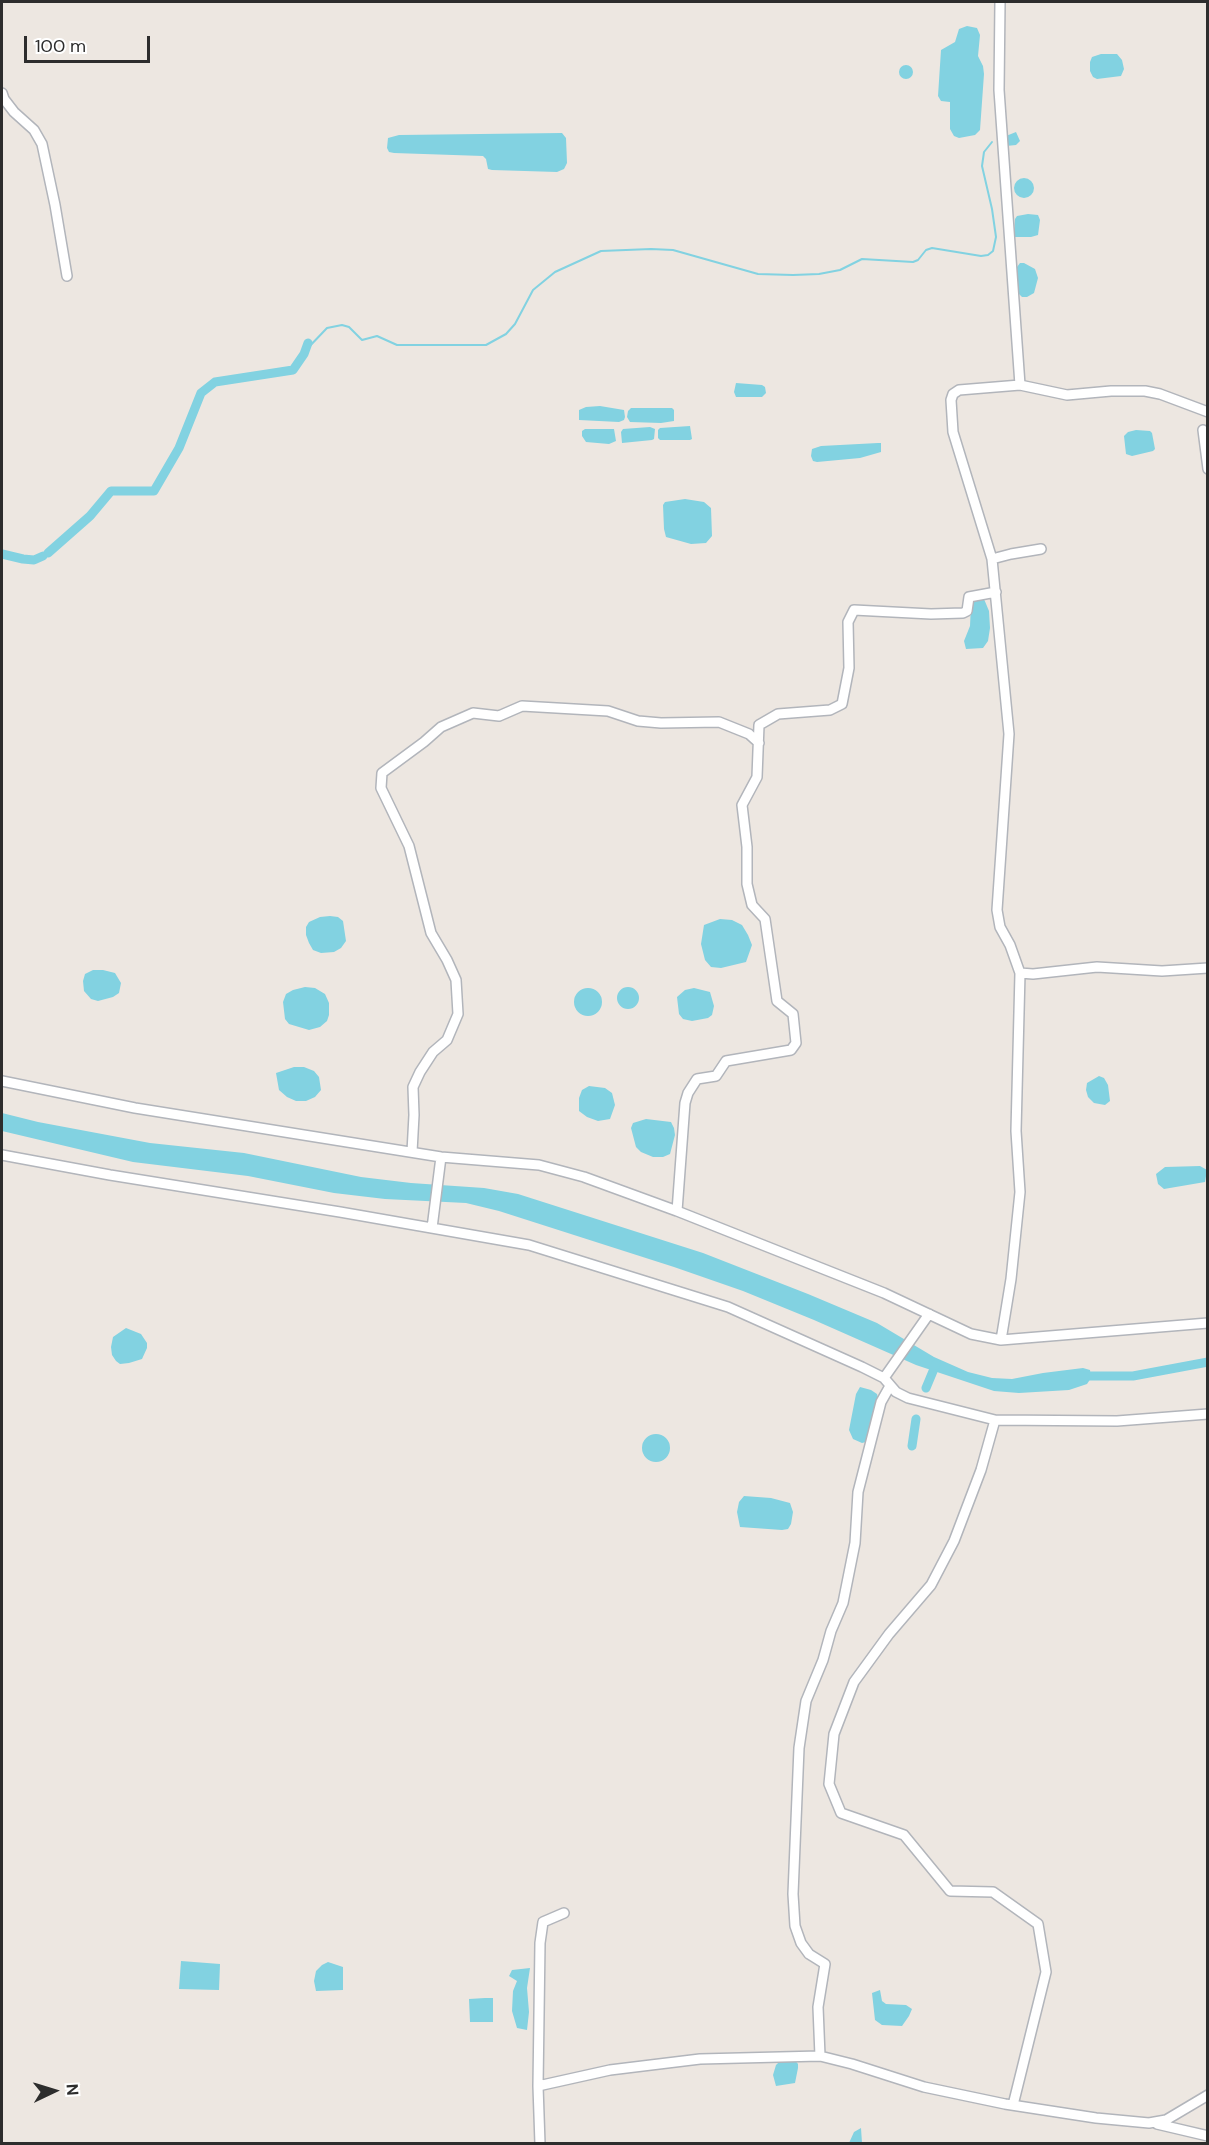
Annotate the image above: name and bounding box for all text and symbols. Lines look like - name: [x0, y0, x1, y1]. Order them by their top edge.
- scale bar: [27, 24, 153, 62]
- text: 100 m: [35, 34, 86, 58]
- north arrow: [24, 2061, 84, 2121]
- text: N: [62, 2083, 83, 2096]

